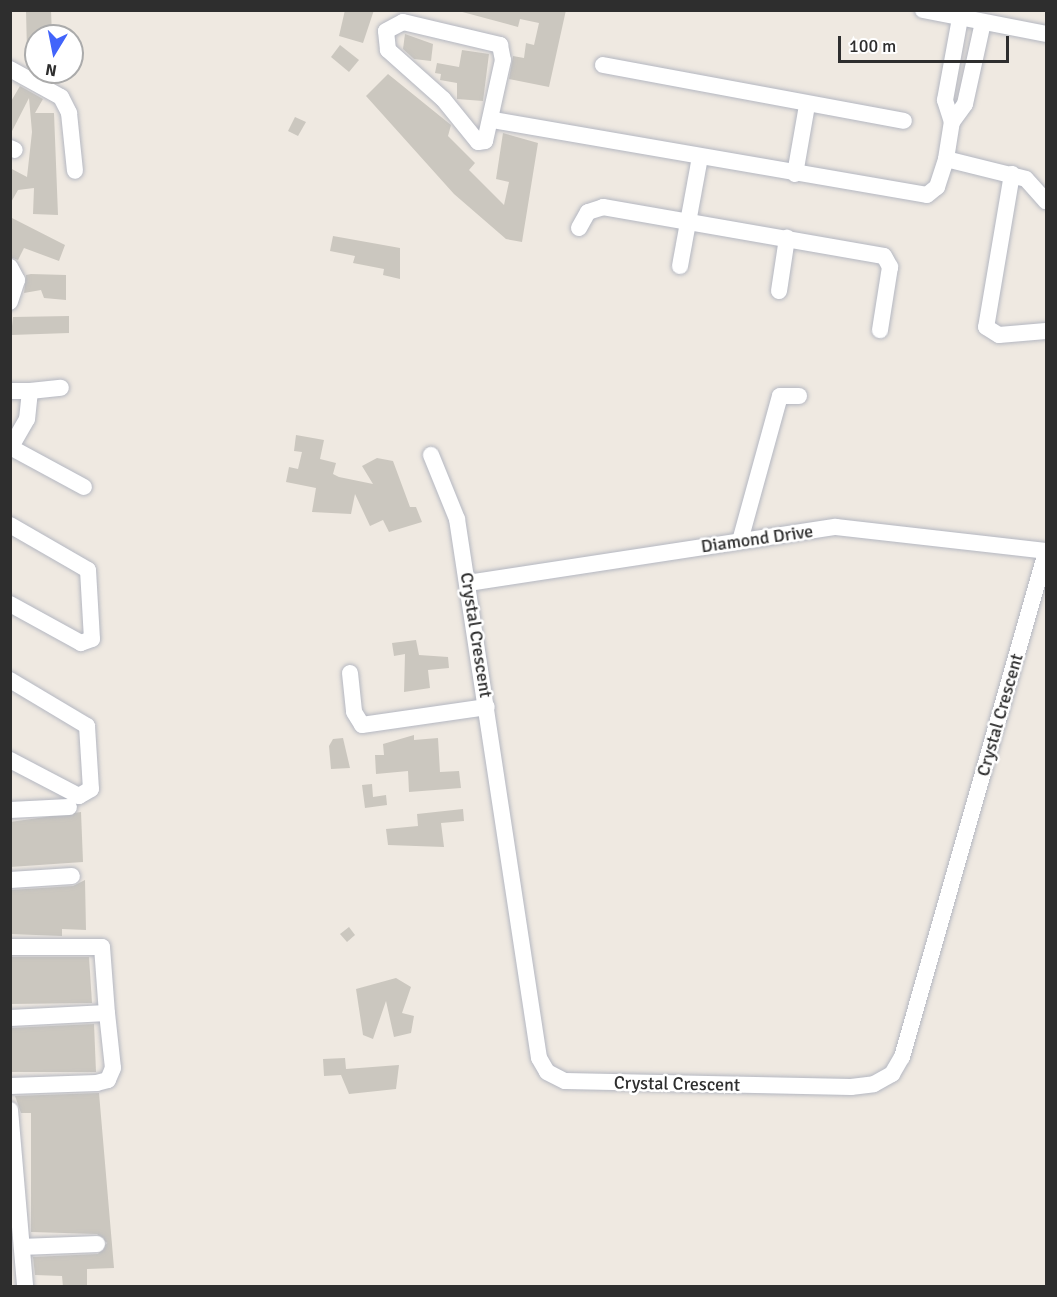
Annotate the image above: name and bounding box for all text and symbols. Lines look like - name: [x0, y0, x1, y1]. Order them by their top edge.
- north arrow: [24, 24, 84, 84]
- scale bar: [841, 24, 1012, 62]
- text: 100 m: [849, 35, 896, 57]
- text: N: [44, 59, 58, 81]
- street label: Diamond Drive: [700, 520, 814, 558]
- street label: Crystal Crescent: [455, 571, 497, 699]
- street label: Crystal Crescent: [972, 651, 1028, 779]
- street label: Crystal Crescent: [614, 1072, 740, 1096]

